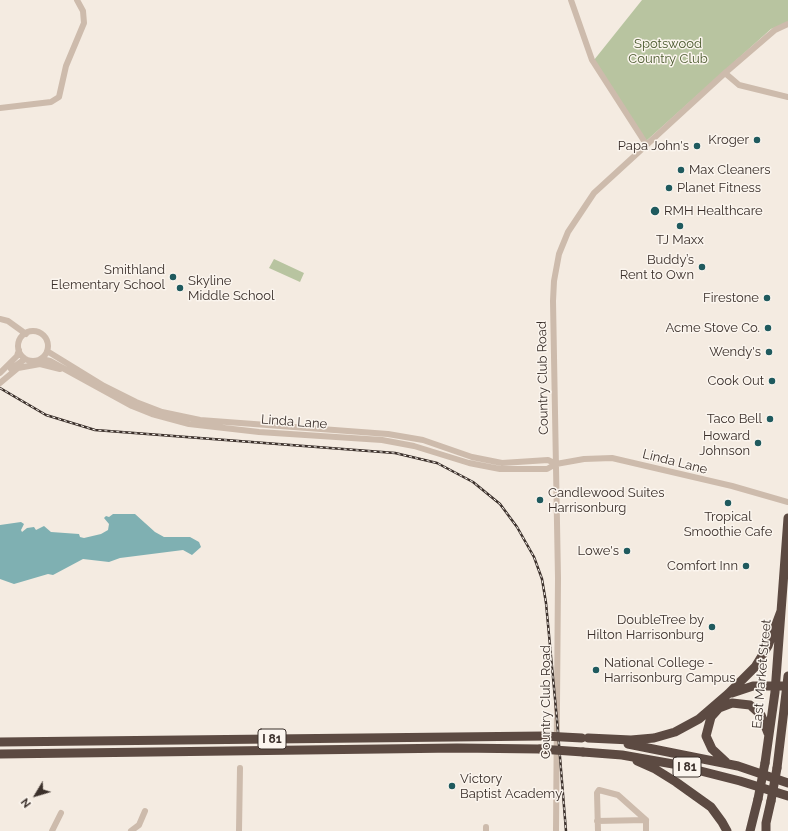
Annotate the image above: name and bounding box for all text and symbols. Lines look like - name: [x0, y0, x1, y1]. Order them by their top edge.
- park label: Spotswood Country Club: [628, 36, 708, 67]
- place label: Kroger: [708, 132, 749, 148]
- marker: Kroger: [752, 135, 762, 145]
- place label: Papa John's: [618, 138, 689, 154]
- marker: Papa John's: [692, 141, 702, 151]
- place label: Max Cleaners: [689, 162, 771, 178]
- marker: Max Cleaners: [676, 165, 686, 175]
- place label: Planet Fitness: [677, 180, 761, 196]
- marker: Planet Fitness: [664, 183, 674, 193]
- place label: RMH Healthcare: [664, 203, 763, 219]
- marker: RMH Healthcare: [649, 205, 661, 217]
- marker: TJ Maxx: [675, 221, 685, 231]
- place label: TJ Maxx: [656, 232, 704, 248]
- place label: Buddy’s Rent to Own: [620, 252, 694, 283]
- place label: Smithland Elementary School: [51, 262, 165, 293]
- marker: Buddy’s Rent to Own: [697, 262, 707, 272]
- marker: Smithland Elementary School: [168, 272, 178, 282]
- place label: Skyline Middle School: [188, 273, 275, 304]
- marker: Skyline Middle School: [175, 283, 185, 293]
- place label: Firestone: [703, 290, 759, 306]
- marker: Firestone: [762, 293, 772, 303]
- place label: Acme Stove Co.: [665, 320, 760, 336]
- street label: Country Club Road: [534, 321, 552, 435]
- marker: Acme Stove Co.: [763, 323, 773, 333]
- place label: Wendy's: [709, 344, 761, 360]
- marker: Wendy's: [764, 347, 774, 357]
- place label: Cook Out: [708, 373, 764, 389]
- marker: Cook Out: [767, 376, 777, 386]
- place label: Taco Bell: [707, 411, 762, 427]
- street label: Linda Lane: [260, 412, 328, 432]
- marker: Taco Bell: [765, 414, 775, 424]
- place label: Howard Johnson: [699, 428, 750, 459]
- marker: Howard Johnson: [753, 438, 763, 448]
- street label: Linda Lane: [641, 446, 709, 478]
- place label: Candlewood Suites Harrisonburg: [548, 485, 664, 516]
- marker: Candlewood Suites Harrisonburg: [535, 495, 545, 505]
- marker: Tropical Smoothie Cafe: [723, 498, 733, 508]
- place label: Tropical Smoothie Cafe: [684, 509, 772, 540]
- place label: Lowe's: [578, 543, 619, 559]
- marker: Lowe's: [622, 546, 632, 556]
- place label: Comfort Inn: [667, 558, 738, 574]
- marker: Comfort Inn: [741, 561, 751, 571]
- place label: DoubleTree by Hilton Harrisonburg: [587, 612, 704, 643]
- street label: East Market Street: [749, 619, 775, 729]
- marker: DoubleTree by Hilton Harrisonburg: [707, 622, 717, 632]
- street label: Country Club Road: [538, 645, 554, 759]
- place label: National College - Harrisonburg Campus: [604, 655, 736, 686]
- marker: National College - Harrisonburg Campus: [591, 665, 601, 675]
- road number: I 81: [258, 729, 286, 749]
- road number: I 81: [673, 757, 701, 777]
- place label: Victory Baptist Academy: [460, 771, 562, 802]
- north arrow: [16, 775, 56, 815]
- marker: Victory Baptist Academy: [447, 781, 457, 791]
- text: N: [18, 795, 34, 810]

